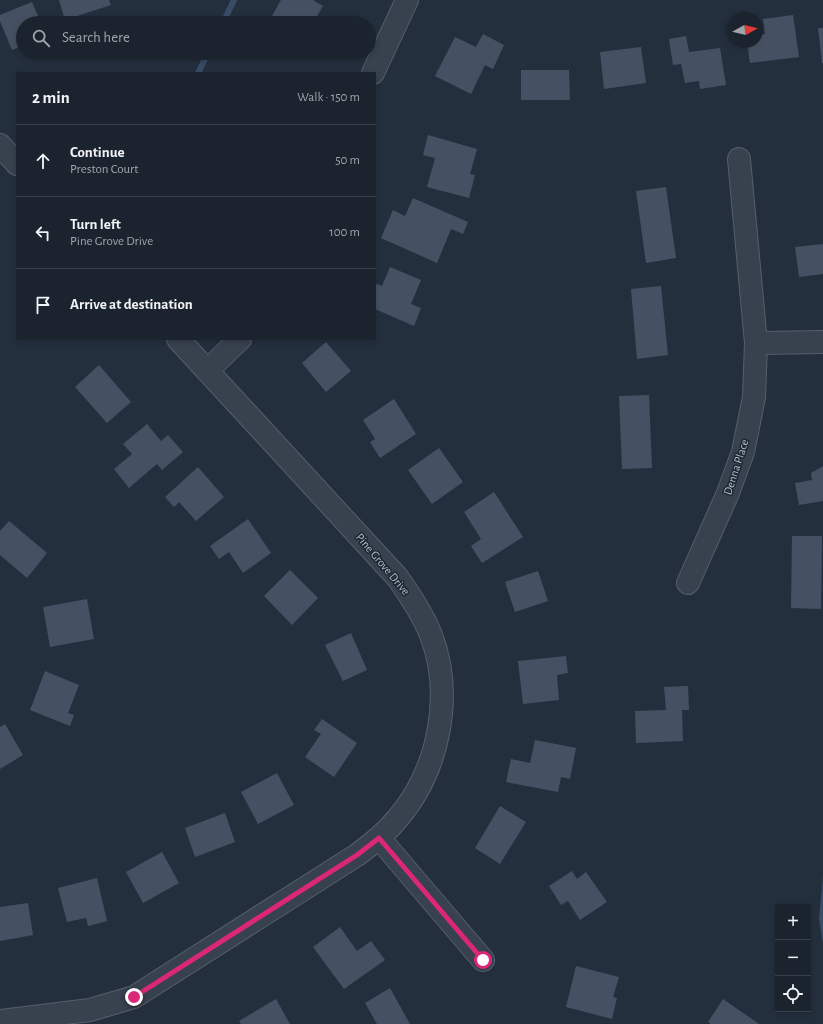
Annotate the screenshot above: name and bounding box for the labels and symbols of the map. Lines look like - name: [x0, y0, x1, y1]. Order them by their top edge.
- north arrow: [727, 12, 763, 48]
- street label: Denna Place: [721, 438, 751, 496]
- street label: Pine Grove Drive: [354, 531, 412, 597]
- route start: [474, 951, 492, 969]
- route end: [125, 988, 143, 1006]

